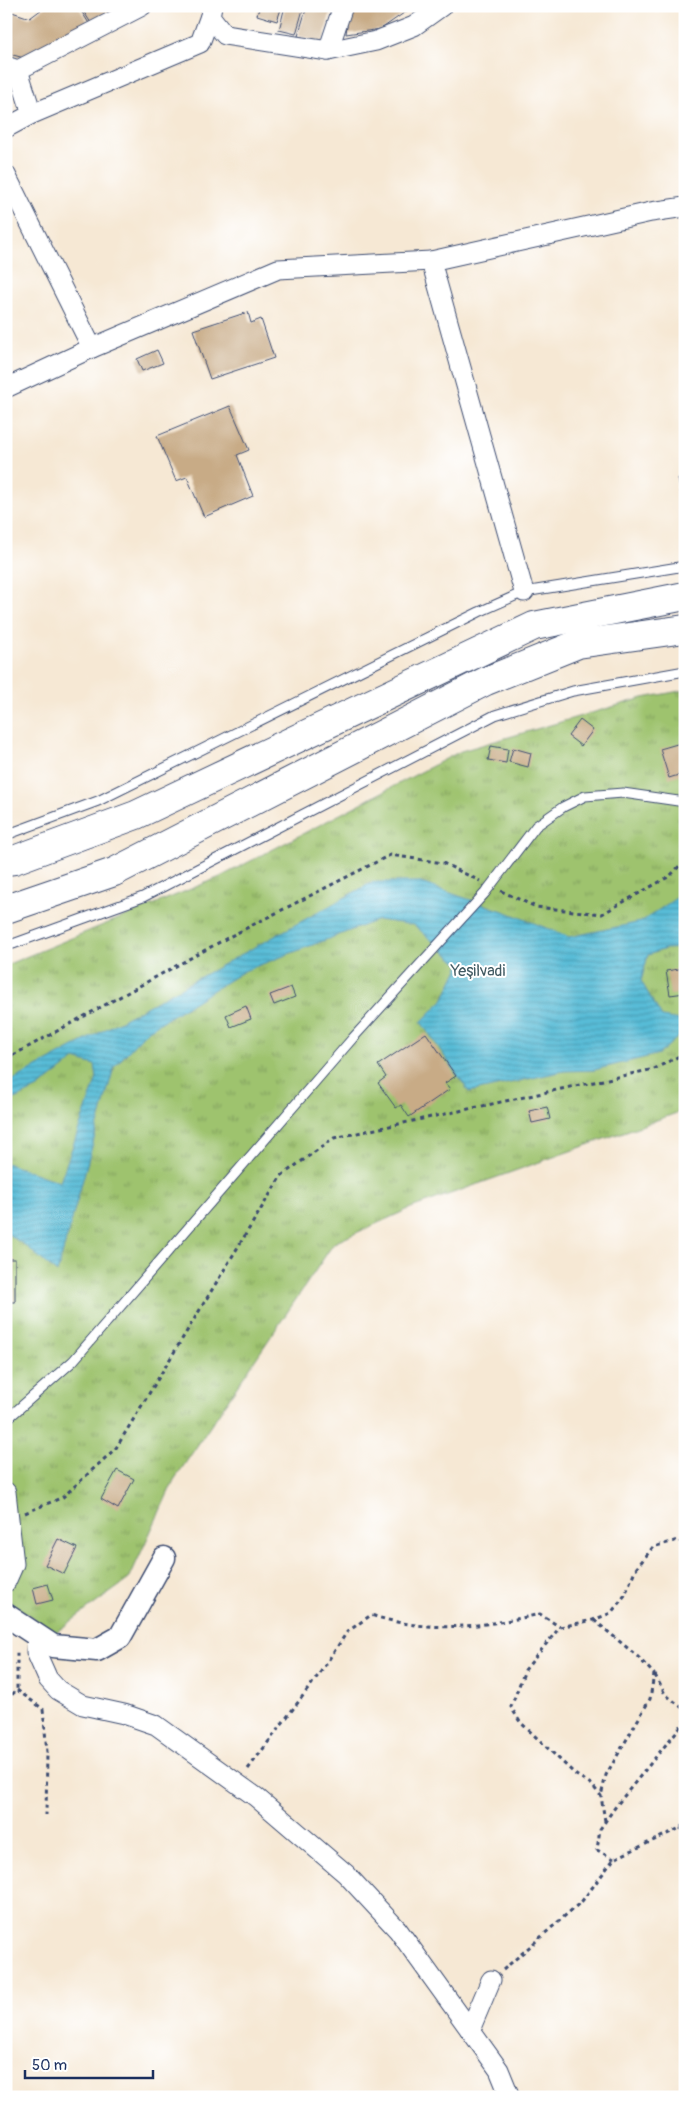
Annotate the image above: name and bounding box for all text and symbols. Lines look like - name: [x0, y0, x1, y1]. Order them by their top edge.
- park label: Yeşilvadi: [450, 961, 505, 981]
- scale bar: [25, 2048, 152, 2080]
- text: 50 m: [32, 2056, 67, 2075]

